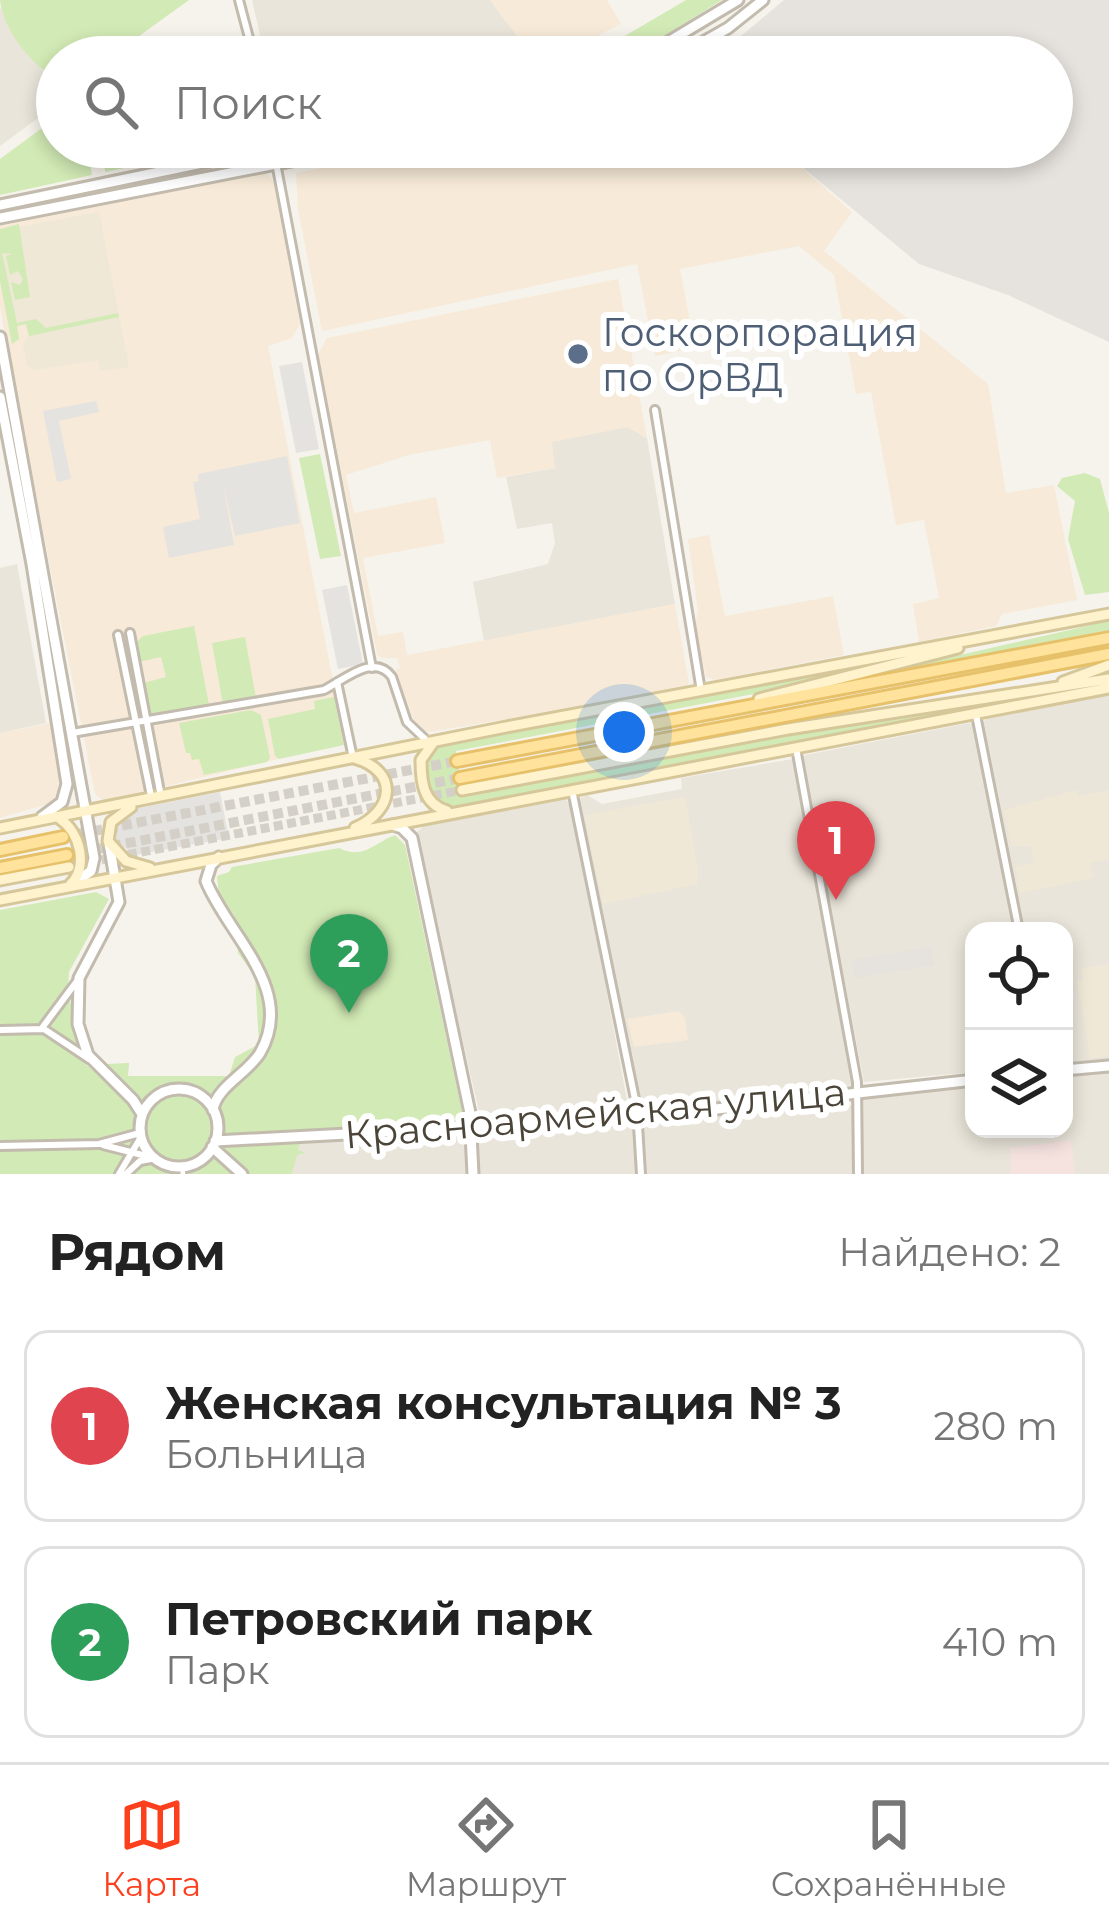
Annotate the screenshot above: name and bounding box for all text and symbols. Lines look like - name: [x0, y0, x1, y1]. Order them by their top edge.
- search box: [36, 36, 1073, 168]
- icon: search: [78, 69, 144, 135]
- text: Поиск: [174, 75, 322, 130]
- place label: Госкорпорация по ОрВД: [602, 308, 918, 401]
- marker: Госкорпорация по ОрВД: [565, 341, 591, 367]
- your location: [594, 702, 654, 762]
- pin: 1: [797, 801, 875, 900]
- pin: 2: [310, 914, 388, 1013]
- map controls: [965, 922, 1073, 1138]
- button: locate: [965, 922, 1073, 1030]
- button: layers: [965, 1030, 1073, 1138]
- street label: Красноармейская улица: [342, 1067, 848, 1159]
- text: Рядом: [48, 1221, 226, 1283]
- text: Найдено: 2: [838, 1228, 1061, 1276]
- text: Женская консультация № 3: [165, 1375, 842, 1430]
- text: 1: [82, 1402, 98, 1450]
- text: 280 m: [934, 1402, 1058, 1450]
- text: Больница: [165, 1430, 367, 1478]
- text: Петровский парк: [165, 1591, 593, 1646]
- text: 2: [78, 1618, 102, 1666]
- text: 410 m: [942, 1618, 1058, 1666]
- text: Парк: [165, 1646, 269, 1694]
- tab: Карта: [102, 1792, 201, 1904]
- tab: Маршрут: [406, 1792, 566, 1904]
- tab: Сохранённые: [771, 1792, 1007, 1904]

